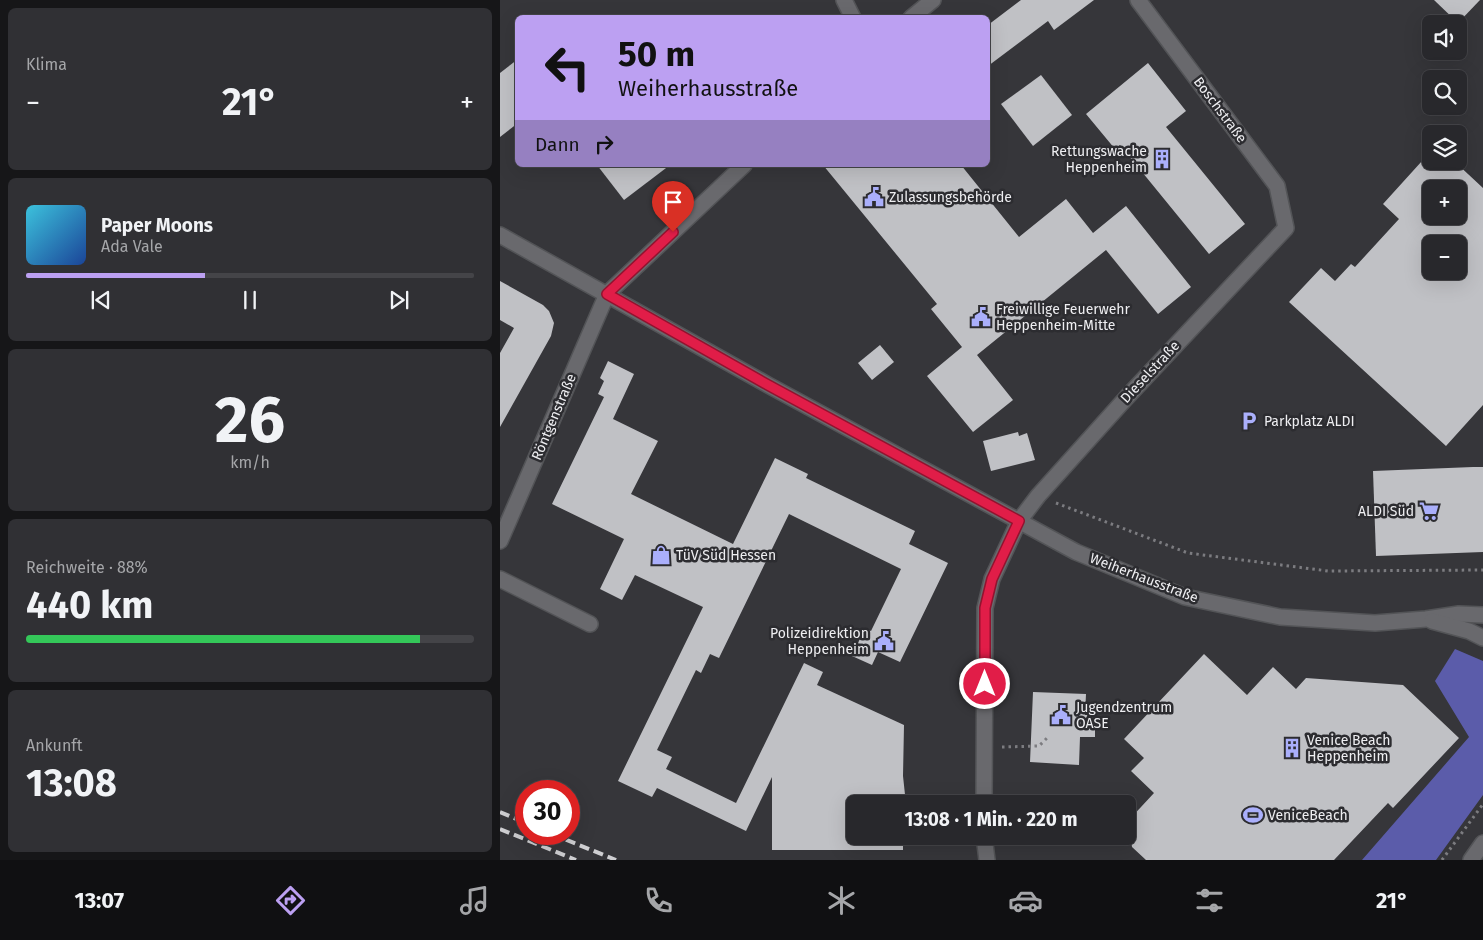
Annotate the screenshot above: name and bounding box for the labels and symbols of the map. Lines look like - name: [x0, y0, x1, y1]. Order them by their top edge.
- street label: Boschstraße: [1190, 74, 1250, 146]
- place label: Rettungswache Heppenheim: [1051, 143, 1147, 176]
- building icon: Rettungswache Heppenheim: [1151, 148, 1173, 170]
- pin: [652, 181, 694, 232]
- public building icon: Zulassungsbehörde: [863, 186, 885, 208]
- place label: Zulassungsbehörde: [889, 189, 1012, 206]
- place label: Freiwillige Feuerwehr Heppenheim-Mitte: [996, 301, 1131, 334]
- public building icon: Freiwillige Feuerwehr Heppenheim-Mitte: [970, 306, 992, 328]
- street label: Dieselstraße: [1117, 337, 1183, 407]
- street label: Röntgenstraße: [528, 371, 580, 463]
- parking icon: Parkplatz ALDI: [1238, 410, 1260, 432]
- place label: Parkplatz ALDI: [1264, 413, 1355, 430]
- supermarket icon: ALDI Süd: [1418, 500, 1440, 522]
- place label: ALDI Süd: [1358, 503, 1414, 520]
- shop icon: TüV Süd Hessen: [650, 544, 672, 566]
- place label: TüV Süd Hessen: [676, 547, 776, 564]
- street label: Weiherhausstraße: [1087, 550, 1201, 606]
- place label: Polizeidirektion Heppenheim: [770, 625, 869, 658]
- public building icon: Polizeidirektion Heppenheim: [873, 630, 895, 652]
- position arrow: [958, 657, 1010, 709]
- place label: Jugendzentrum OASE: [1076, 699, 1172, 732]
- public building icon: Jugendzentrum OASE: [1050, 704, 1072, 726]
- place label: Venice Beach Heppenheim: [1307, 732, 1390, 765]
- building icon: Venice Beach Heppenheim: [1281, 737, 1303, 759]
- speed limit sign: 30: [515, 780, 580, 845]
- sports icon: VeniceBeach: [1242, 804, 1264, 826]
- place label: VeniceBeach: [1268, 807, 1348, 824]

